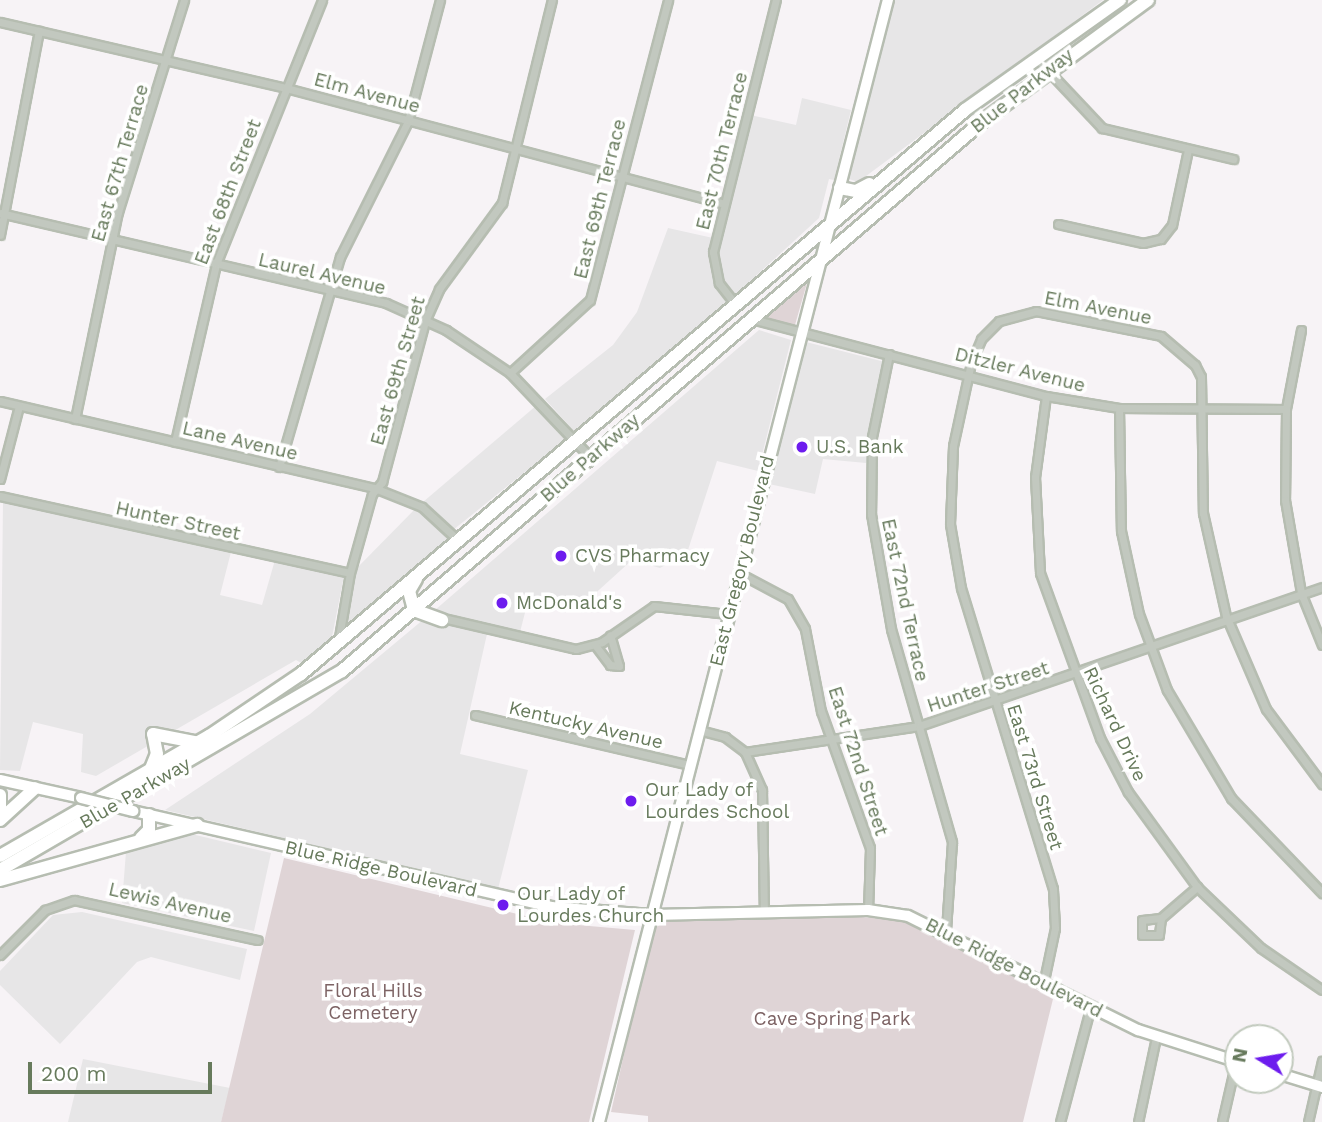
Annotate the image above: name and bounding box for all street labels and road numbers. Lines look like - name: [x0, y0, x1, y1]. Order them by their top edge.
- street label: Blue Parkway: [966, 44, 1078, 138]
- street label: Elm Avenue: [311, 68, 423, 118]
- street label: East 70th Terrace: [691, 69, 753, 233]
- street label: East 67th Terrace: [87, 81, 153, 245]
- street label: East 68th Street: [190, 116, 266, 268]
- street label: East 69th Terrace: [569, 116, 631, 282]
- street label: Laurel Avenue: [255, 248, 389, 300]
- street label: Elm Avenue: [1042, 286, 1154, 330]
- street label: East 69th Street: [366, 294, 430, 448]
- street label: Ditzler Avenue: [952, 343, 1088, 397]
- street label: Blue Parkway: [536, 409, 644, 507]
- street label: Lane Avenue: [180, 417, 300, 465]
- street label: East Gregory Boulevard: [705, 453, 779, 669]
- street label: Hunter Street: [113, 497, 243, 545]
- street label: East 72nd Terrace: [876, 516, 934, 684]
- street label: Hunter Street: [924, 656, 1052, 718]
- street label: Richard Drive: [1078, 663, 1152, 785]
- street label: East 72nd Street: [823, 683, 893, 839]
- street label: Kentucky Avenue: [506, 696, 666, 754]
- street label: East 73rd Street: [1002, 701, 1068, 853]
- street label: Blue Parkway: [76, 752, 194, 834]
- street label: Blue Ridge Boulevard: [283, 836, 479, 902]
- street label: Lewis Avenue: [106, 878, 234, 928]
- street label: Blue Ridge Boulevard: [921, 913, 1107, 1023]

